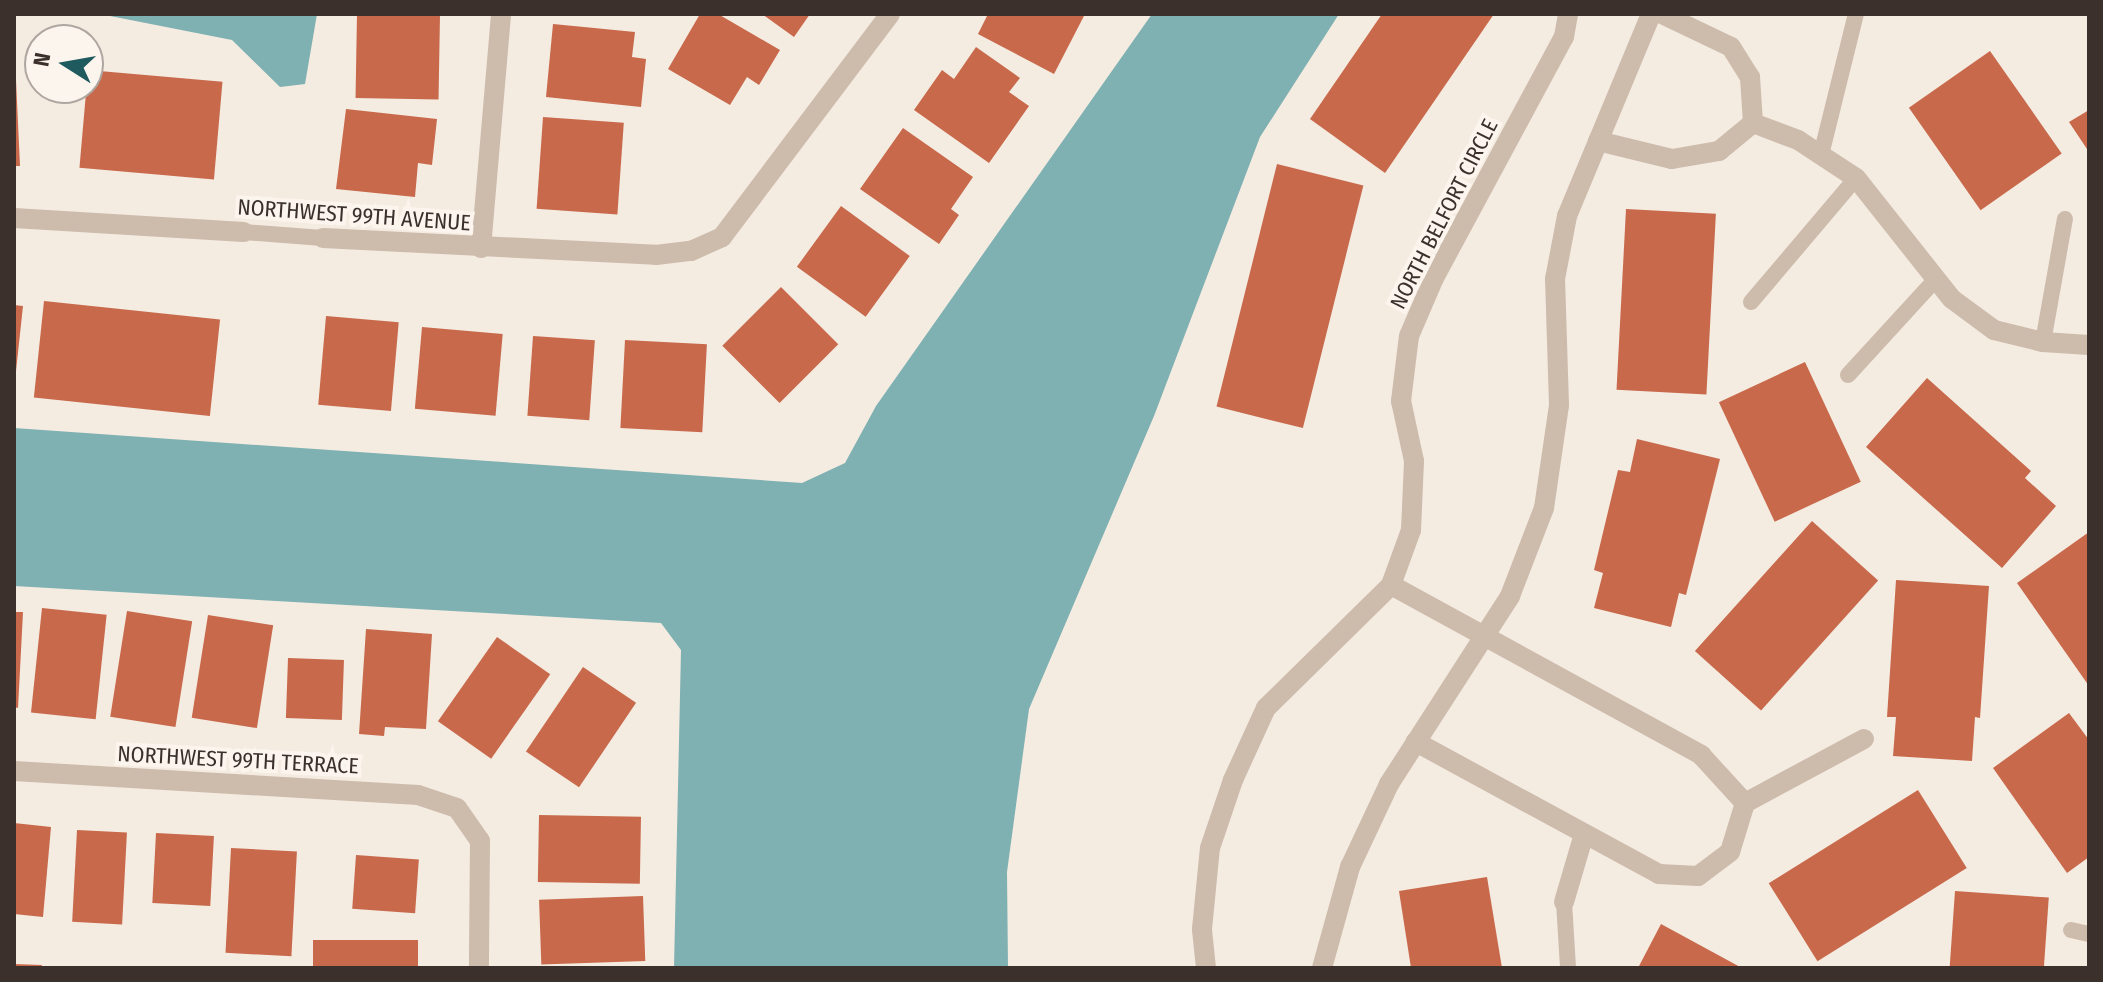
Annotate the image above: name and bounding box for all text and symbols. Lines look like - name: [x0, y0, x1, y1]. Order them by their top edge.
- north arrow: [24, 24, 104, 104]
- text: N: [27, 51, 56, 69]
- street label: NORTH BELFORT CIRCLE: [1385, 115, 1503, 313]
- street label: NORTHWEST 99TH AVENUE: [237, 194, 471, 236]
- street label: NORTHWEST 99TH TERRACE: [117, 740, 359, 780]

